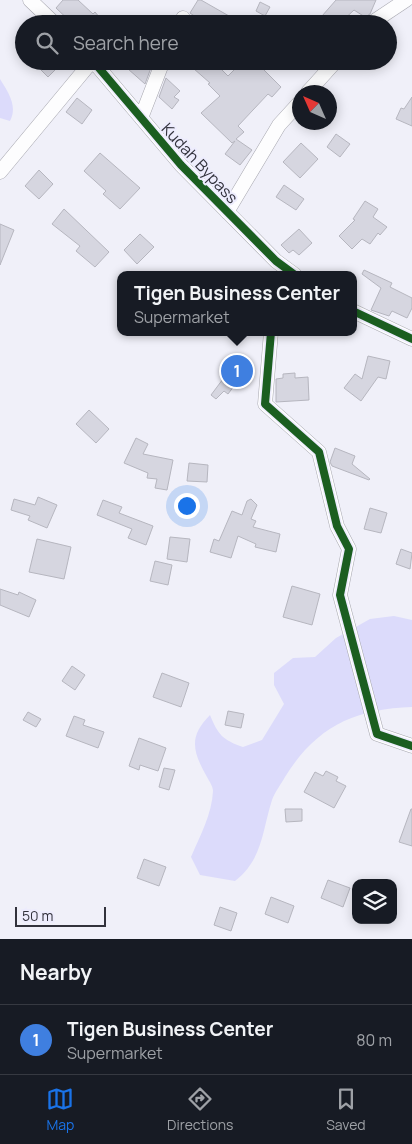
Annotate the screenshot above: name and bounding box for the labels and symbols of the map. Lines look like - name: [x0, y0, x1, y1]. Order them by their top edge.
- north arrow: [292, 85, 337, 130]
- street label: Kudah Bypass: [157, 118, 243, 208]
- pin: 1: [221, 352, 253, 390]
- your location: [174, 493, 200, 519]
- scale bar: [15, 904, 106, 927]

